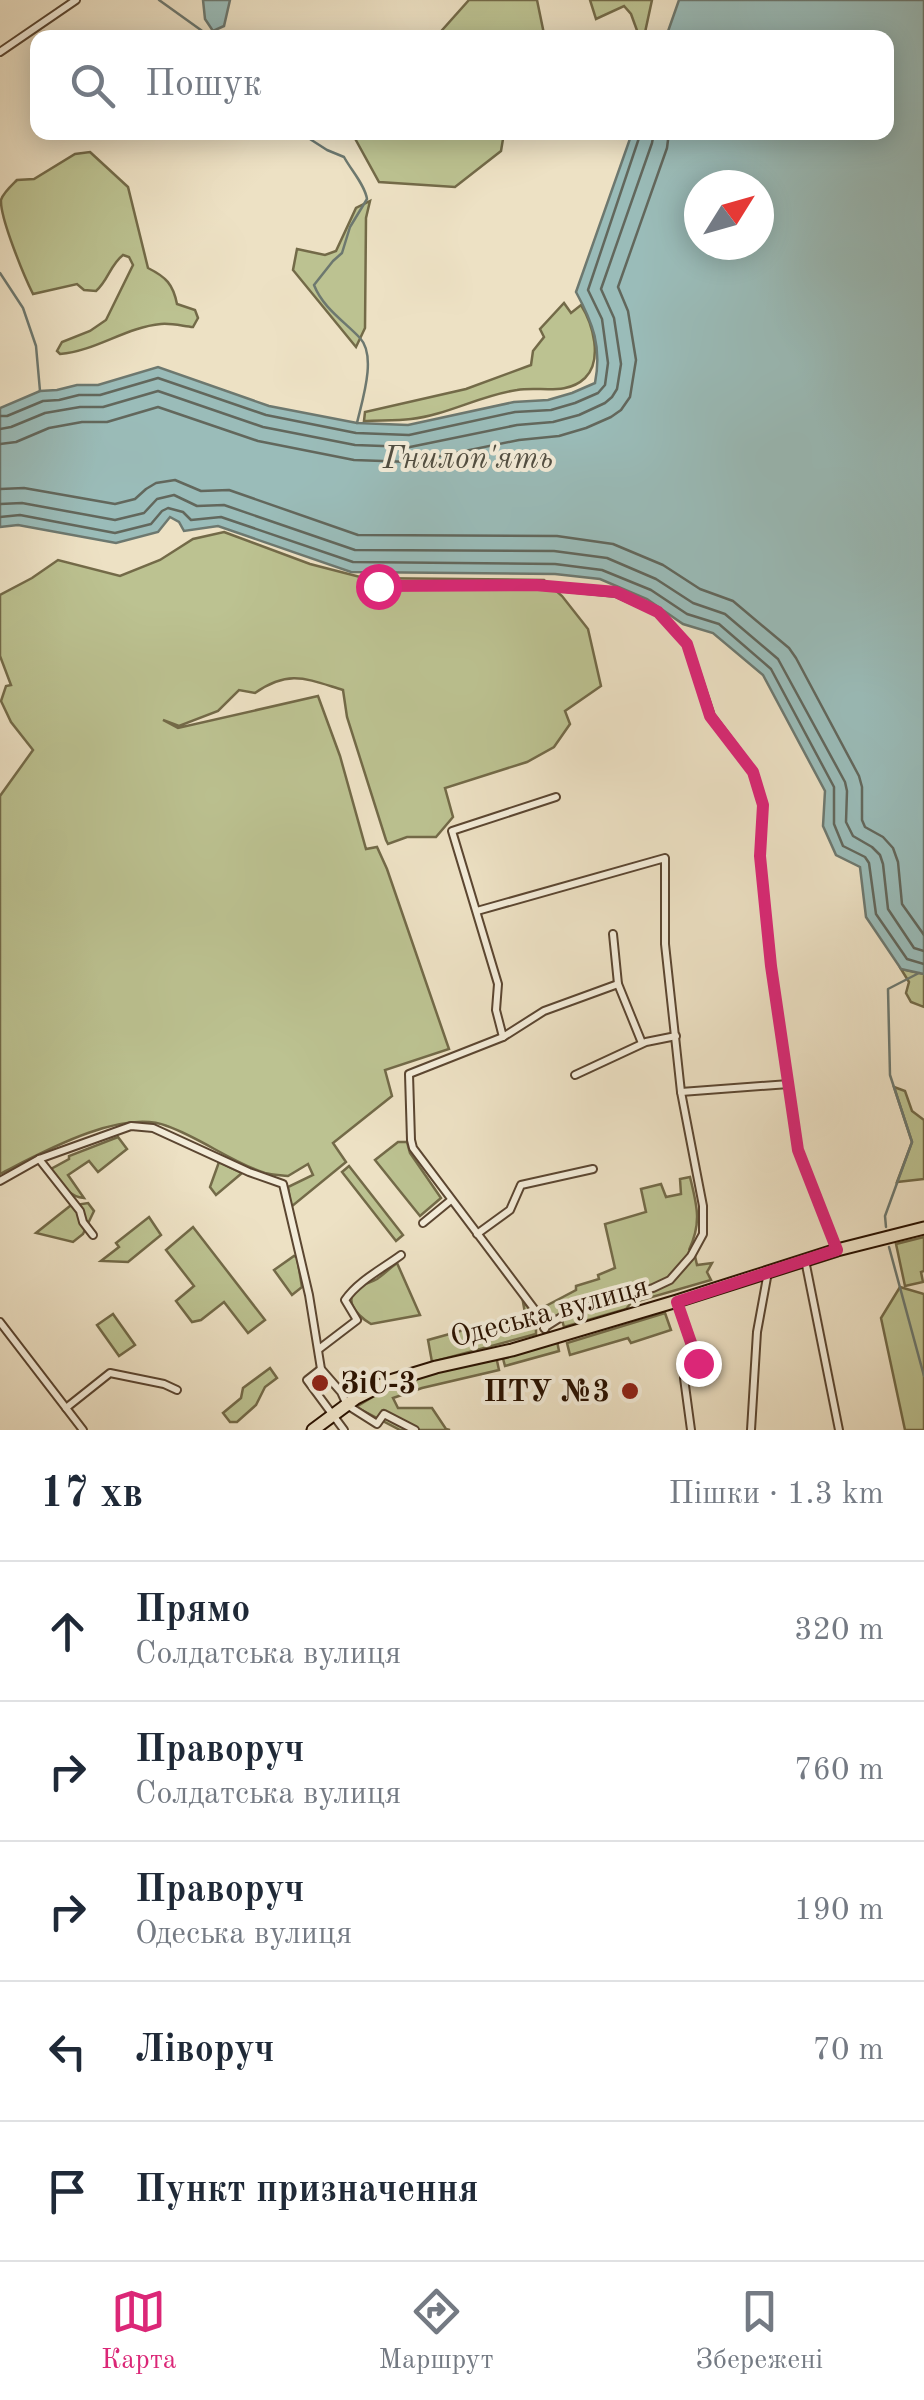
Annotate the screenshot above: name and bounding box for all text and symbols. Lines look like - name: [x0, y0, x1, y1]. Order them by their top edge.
- search box: [30, 30, 894, 140]
- icon: search: [65, 58, 120, 113]
- text: Пошук: [145, 66, 262, 104]
- north arrow: [684, 170, 774, 260]
- water label: Гнилоп'ять: [382, 444, 553, 476]
- route start: [356, 564, 402, 610]
- street label: Одеська вулиця: [447, 1272, 652, 1354]
- route end: [676, 1341, 722, 1387]
- place label: ЗіС-3: [340, 1370, 416, 1400]
- marker: ЗіС-3: [309, 1372, 331, 1394]
- place label: ПТУ №3: [483, 1378, 610, 1408]
- marker: ПТУ №3: [619, 1380, 641, 1402]
- text: 17 хв: [40, 1474, 143, 1516]
- text: Пішки · 1.3 km: [669, 1479, 884, 1511]
- text: Прямо: [135, 1592, 250, 1630]
- icon: ahead: [40, 1604, 95, 1659]
- text: 320 m: [794, 1615, 884, 1647]
- text: Солдатська вулиця: [135, 1639, 401, 1671]
- text: Праворуч: [135, 1732, 304, 1770]
- icon: right: [40, 1744, 95, 1799]
- text: 760 m: [794, 1755, 884, 1787]
- text: Солдатська вулиця: [135, 1779, 401, 1811]
- text: Праворуч: [135, 1872, 304, 1910]
- icon: right: [40, 1884, 95, 1939]
- text: 190 m: [794, 1895, 884, 1927]
- text: Одеська вулиця: [135, 1919, 352, 1951]
- icon: left: [40, 2024, 95, 2079]
- text: Ліворуч: [135, 2032, 274, 2070]
- text: 70 m: [813, 2035, 884, 2067]
- icon: arrive: [40, 2164, 95, 2219]
- text: Пункт призначення: [135, 2172, 479, 2210]
- tab: Карта: [101, 2284, 177, 2379]
- tab: Маршрут: [379, 2284, 494, 2379]
- tab: Збережені: [696, 2284, 823, 2379]

